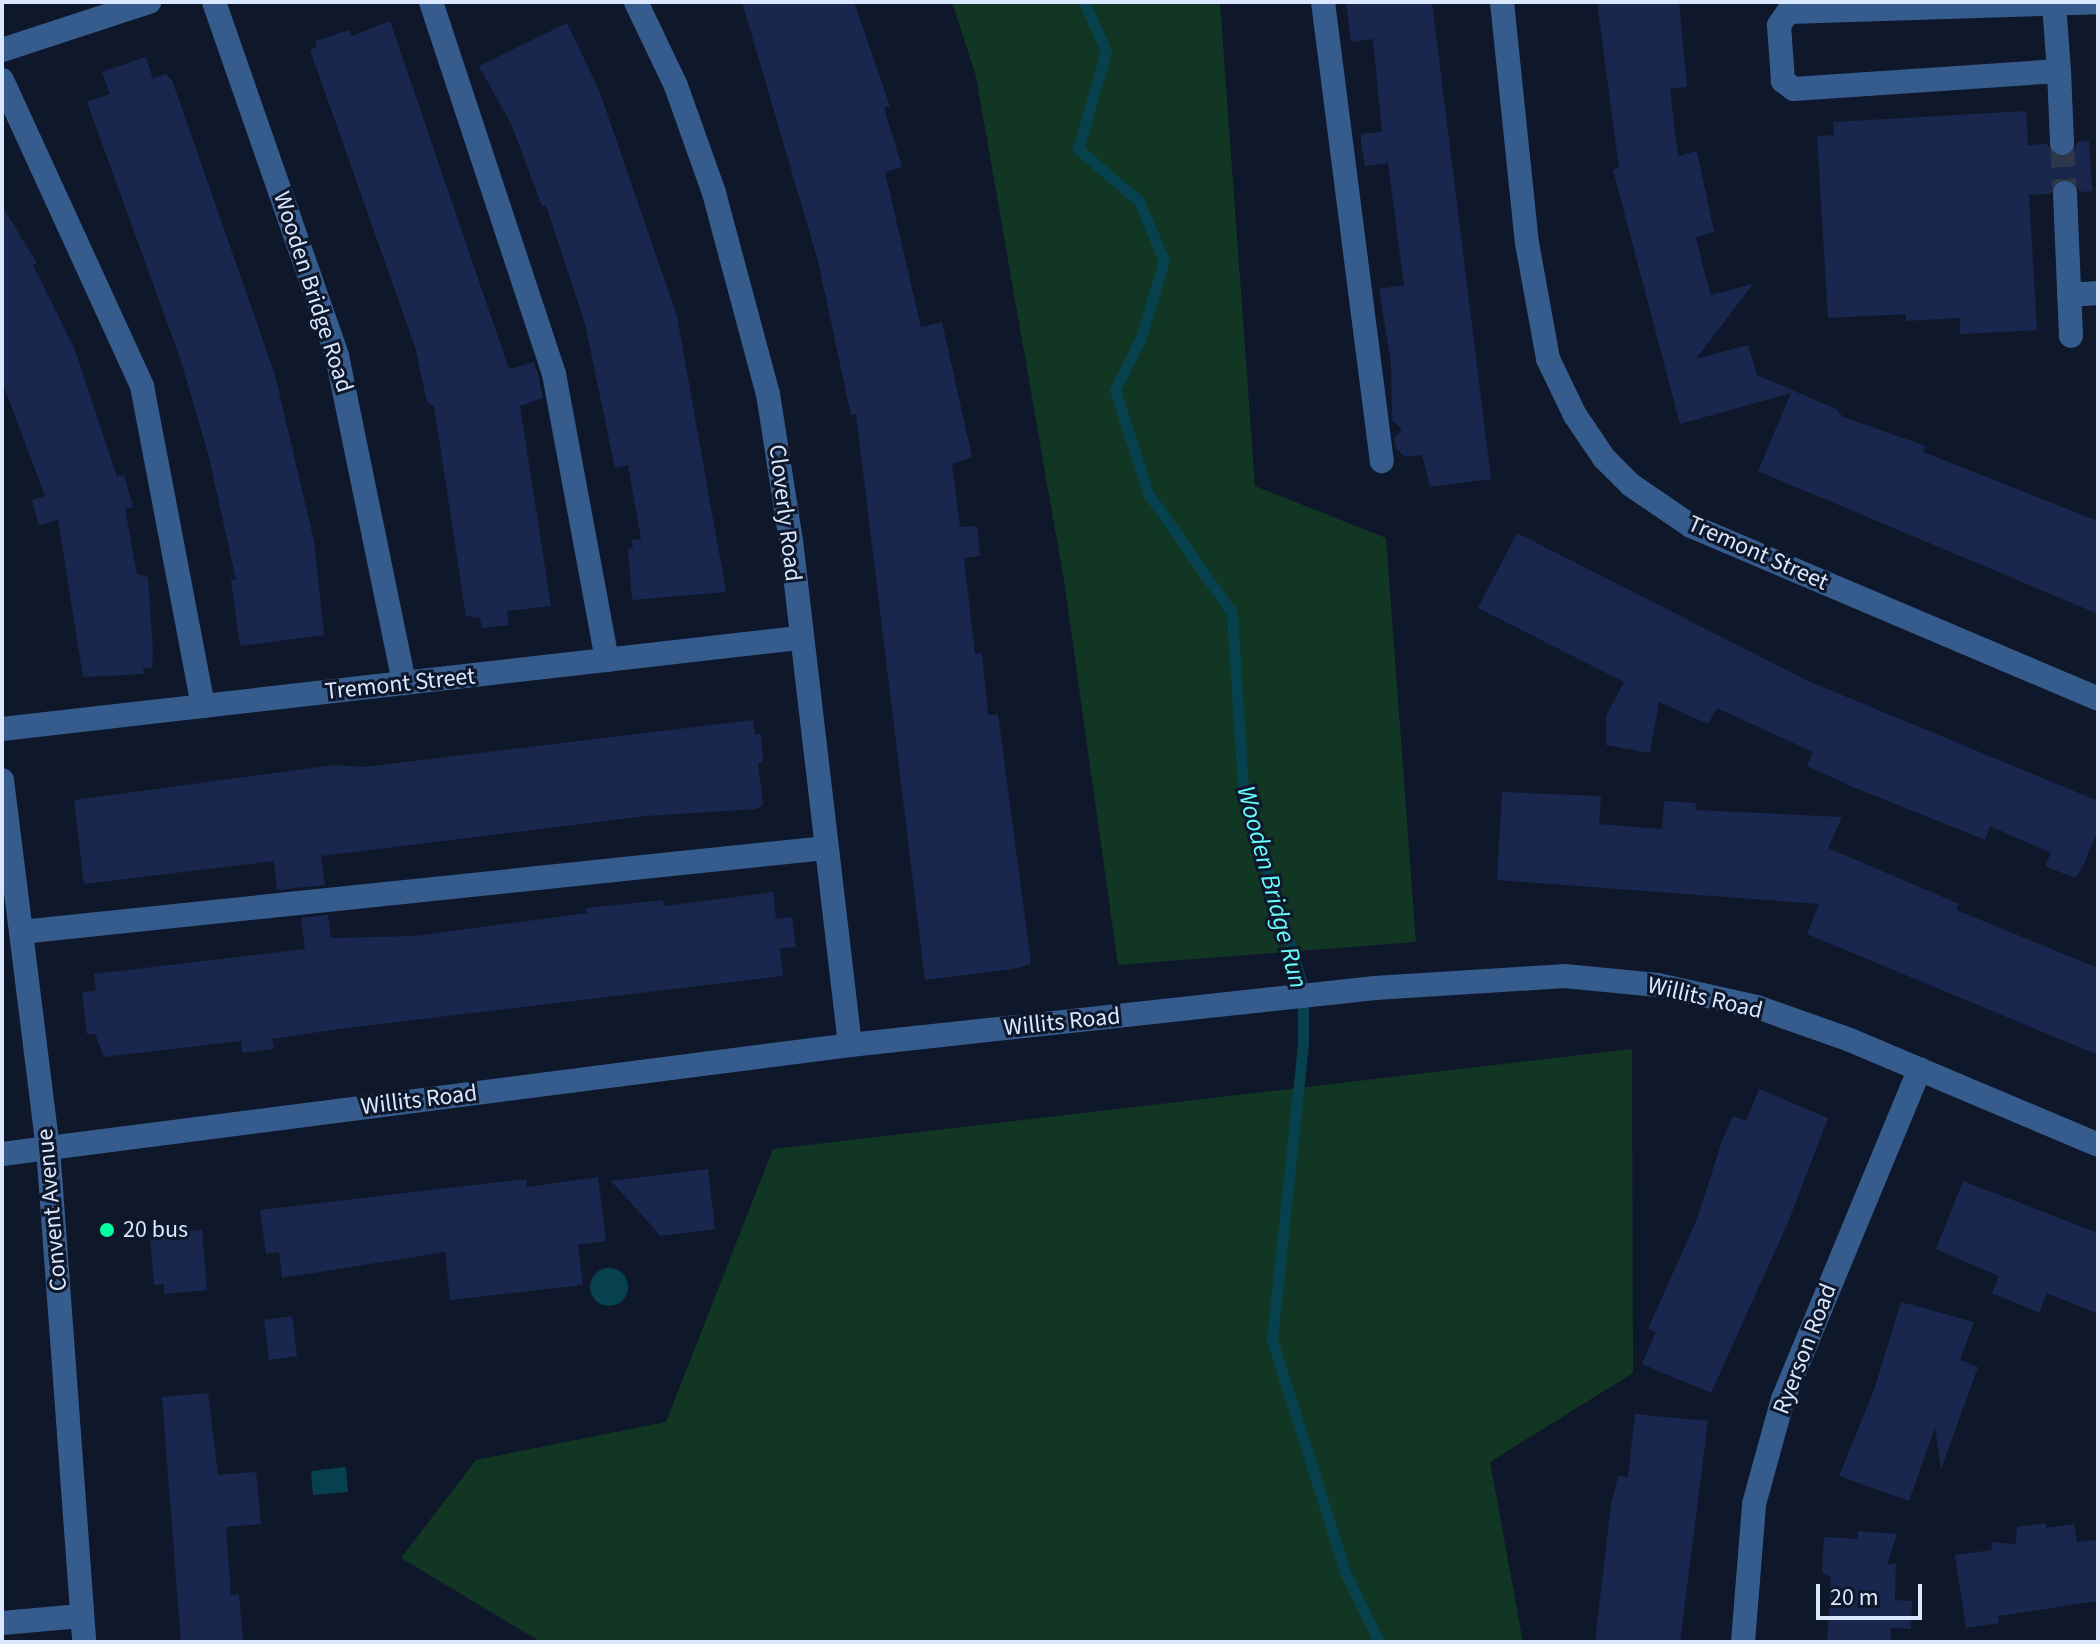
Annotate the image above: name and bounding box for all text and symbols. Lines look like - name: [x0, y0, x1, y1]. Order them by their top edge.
- street label: Wooden Bridge Road: [267, 188, 359, 396]
- street label: Cloverly Road: [762, 443, 808, 583]
- street label: Tremont Street: [1683, 509, 1833, 597]
- street label: Tremont Street: [323, 662, 477, 706]
- water label: Wooden Bridge Run: [1230, 782, 1314, 992]
- street label: Willits Road: [1645, 971, 1765, 1025]
- street label: Willits Road: [1002, 1002, 1122, 1042]
- street label: Willits Road: [359, 1079, 479, 1121]
- street label: Convent Avenue: [31, 1128, 73, 1292]
- place label: 20 bus: [123, 1216, 188, 1244]
- marker: 20 bus: [98, 1221, 116, 1239]
- street label: Ryerson Road: [1767, 1280, 1843, 1418]
- scale bar: [1820, 1568, 1926, 1618]
- text: 20 m: [1830, 1580, 1879, 1615]

